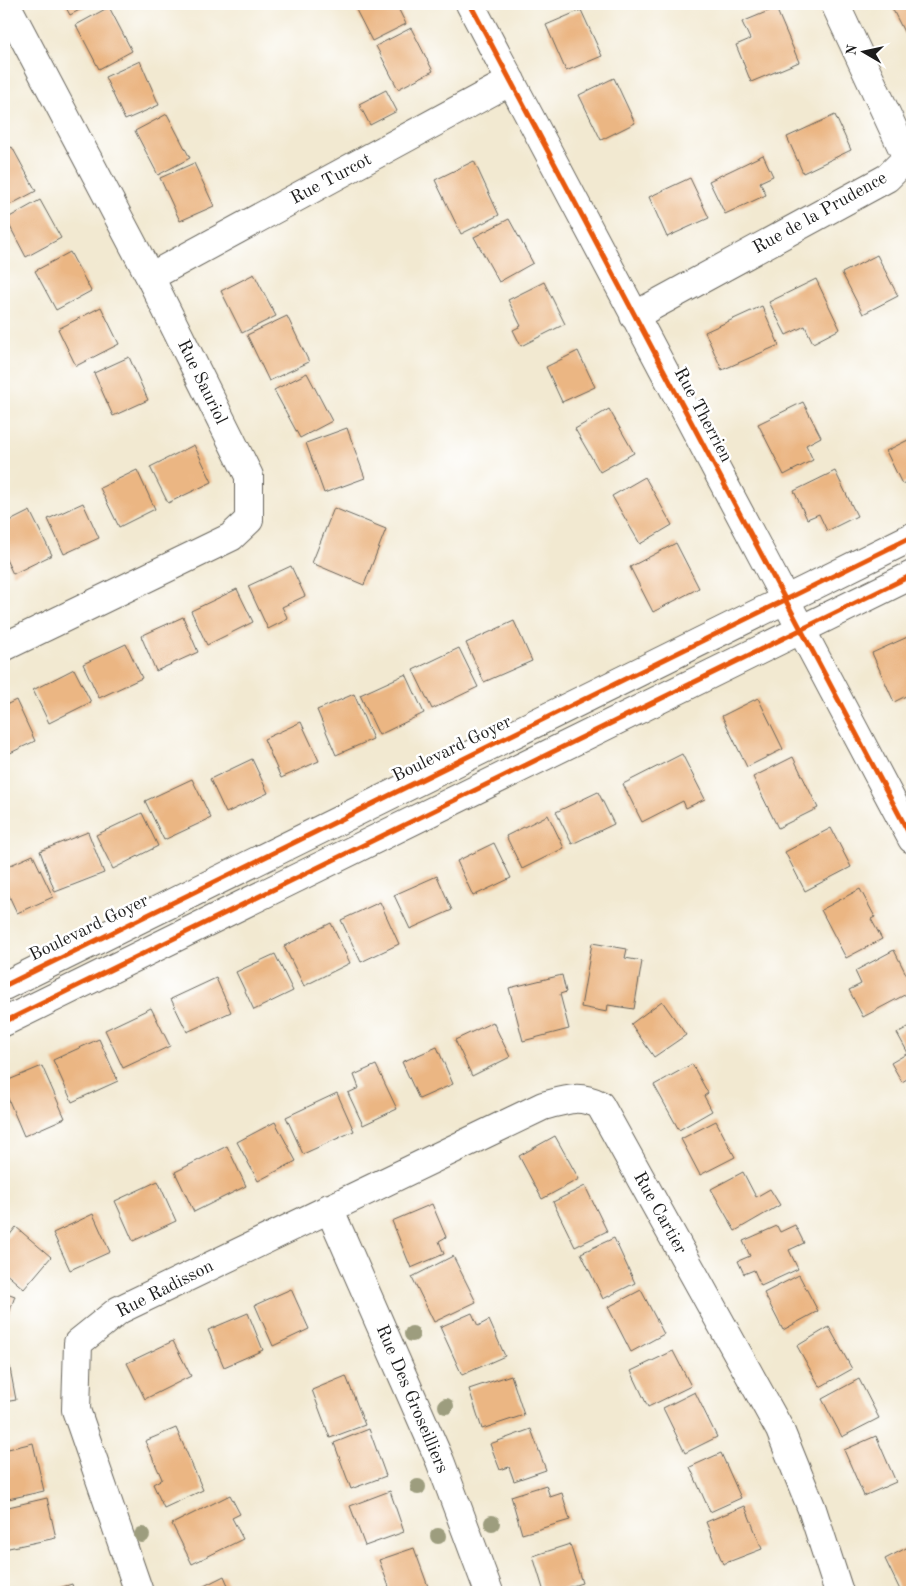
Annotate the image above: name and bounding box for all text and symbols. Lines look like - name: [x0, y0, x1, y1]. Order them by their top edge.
- north arrow: [838, 28, 888, 78]
- text: N: [844, 43, 860, 57]
- street label: Rue Turcot: [288, 150, 374, 208]
- street label: Rue de la Prudence: [750, 169, 890, 257]
- street label: Rue Sauriol: [174, 337, 230, 427]
- street label: Rue Therrien: [671, 365, 736, 466]
- street label: Boulevard Goyer: [390, 712, 515, 786]
- street label: Boulevard Goyer: [27, 891, 152, 965]
- street label: Rue Cartier: [630, 1169, 690, 1258]
- street label: Rue Radisson: [114, 1257, 217, 1321]
- street label: Rue Des Groseilliers: [373, 1322, 451, 1476]

